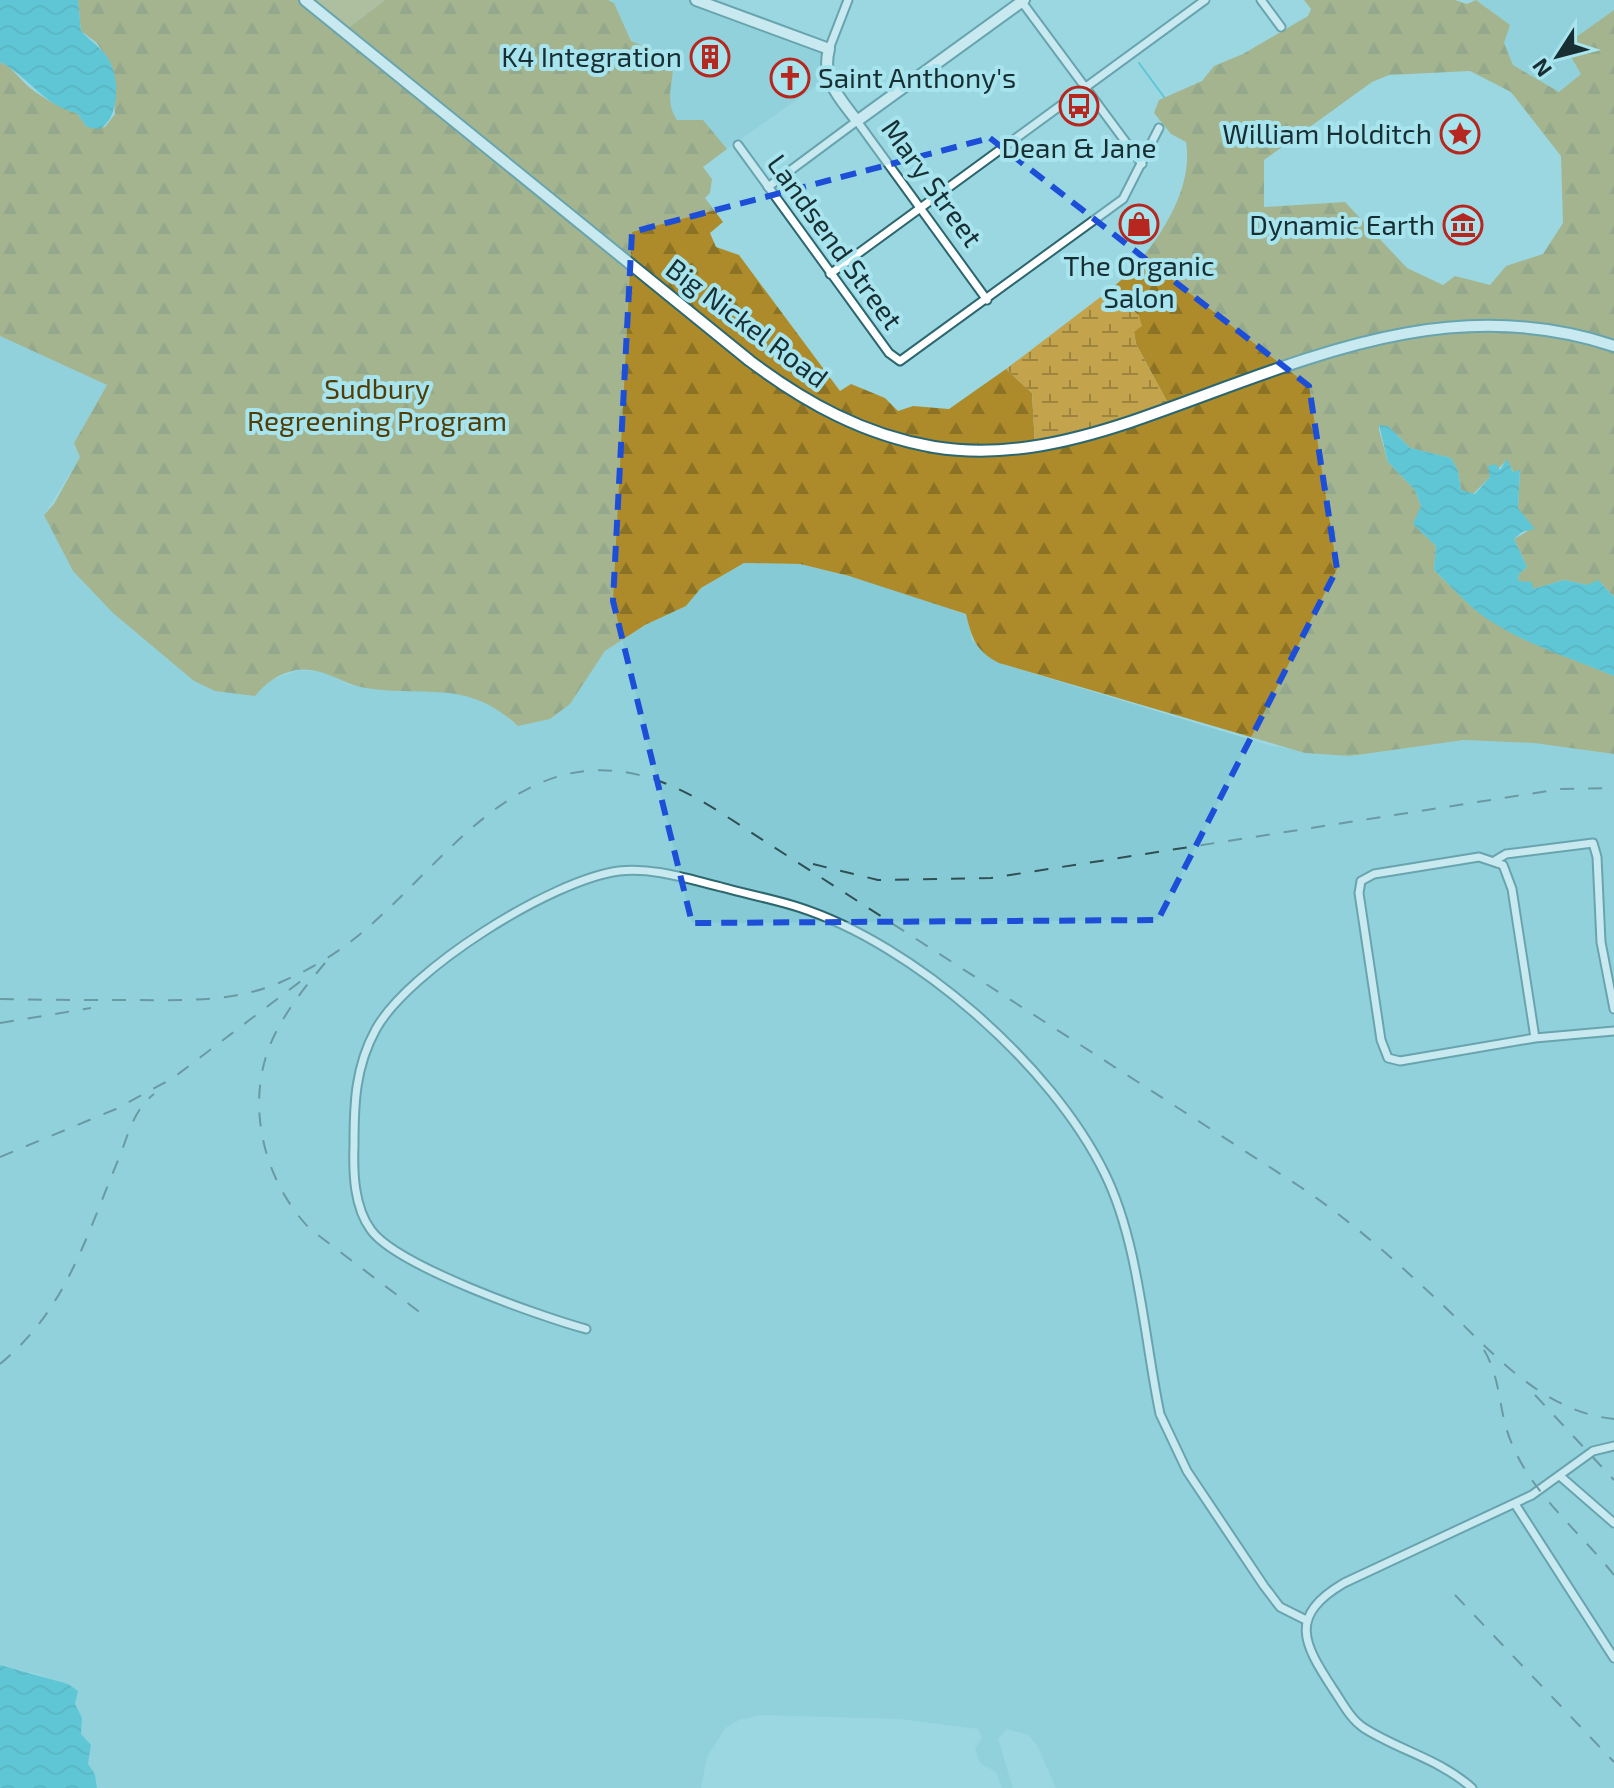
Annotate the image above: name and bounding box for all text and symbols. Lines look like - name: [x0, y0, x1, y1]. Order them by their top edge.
- north arrow: [1518, 16, 1598, 96]
- building icon: K4 Integration: [689, 36, 731, 78]
- place label: K4 Integration: [501, 39, 682, 73]
- text: N: [1526, 54, 1556, 82]
- church icon: Saint Anthony's: [769, 57, 811, 99]
- place label: Saint Anthony's: [818, 60, 1016, 94]
- bus stop icon: Dean & Jane: [1058, 85, 1100, 127]
- street label: Mary Street: [875, 112, 990, 253]
- place icon: William Holditch: [1439, 113, 1481, 155]
- place label: William Holditch: [1222, 116, 1432, 150]
- place label: Dean & Jane: [1001, 130, 1157, 164]
- street label: Landsend Street: [761, 147, 911, 335]
- shop icon: The Organic Salon: [1118, 203, 1160, 245]
- museum icon: Dynamic Earth: [1442, 204, 1484, 246]
- place label: Dynamic Earth: [1249, 207, 1435, 241]
- place label: The Organic Salon: [1063, 248, 1215, 314]
- street label: Big Nickel Road: [660, 250, 835, 394]
- park label: Sudbury Regreening Program: [247, 371, 507, 437]

